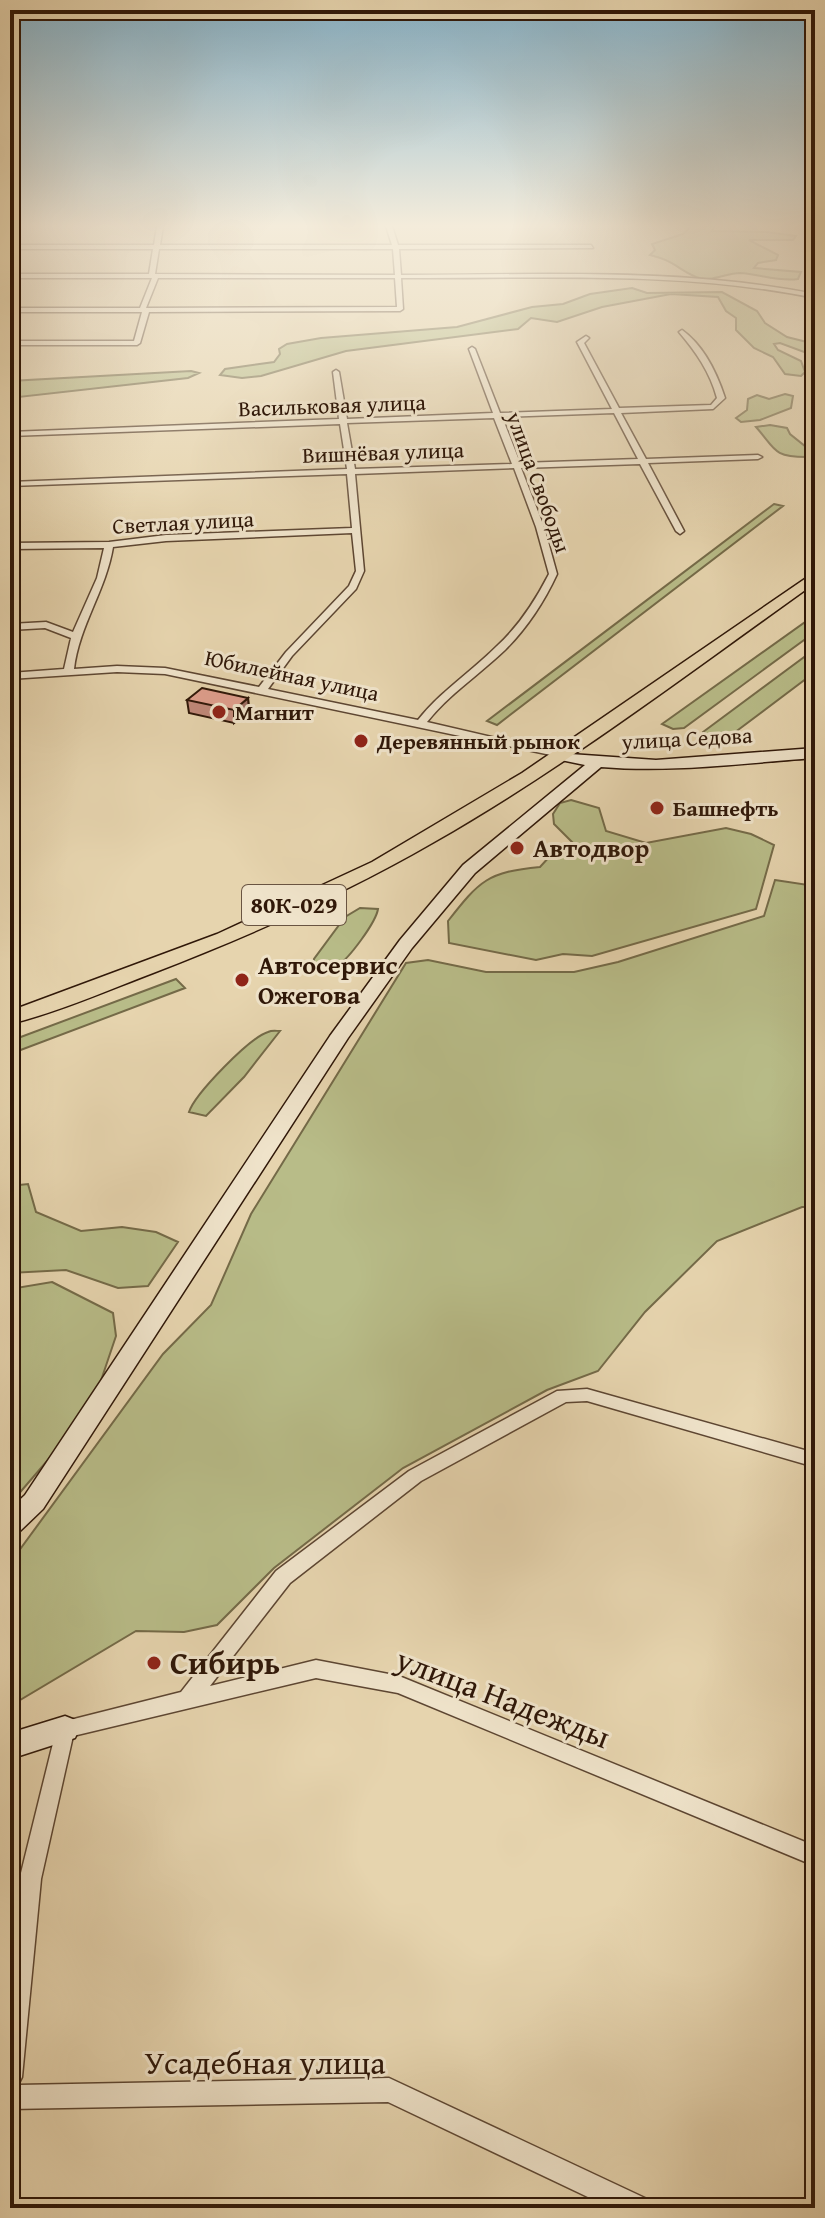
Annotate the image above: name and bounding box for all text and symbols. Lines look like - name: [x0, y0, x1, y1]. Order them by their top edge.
- street label: Васильковая улица: [238, 386, 427, 424]
- street label: улица Свободы: [498, 406, 579, 557]
- street label: Вишнёвая улица: [302, 433, 465, 471]
- street label: Светлая улица: [111, 502, 255, 542]
- street label: Юбилейная улица: [202, 641, 383, 709]
- place label: Магнит: [235, 696, 314, 728]
- marker: Магнит: [210, 703, 228, 721]
- street label: улица Седова: [620, 719, 754, 757]
- place label: Деревянный рынок: [376, 725, 580, 757]
- marker: Деревянный рынок: [352, 732, 370, 750]
- place label: Башнефть: [673, 792, 779, 824]
- marker: Башнефть: [648, 799, 666, 817]
- place label: Автодвор: [533, 828, 649, 867]
- marker: Автодвор: [508, 839, 526, 857]
- road number: 80К-029: [242, 885, 346, 925]
- place label: Автосервис Ожегова: [258, 945, 397, 1014]
- marker: Автосервис Ожегова: [233, 971, 251, 989]
- street label: улица Надежды: [389, 1635, 617, 1760]
- place label: Сибирь: [170, 1639, 280, 1686]
- marker: Сибирь: [145, 1654, 163, 1672]
- street label: Усадебная улица: [144, 2039, 386, 2086]

